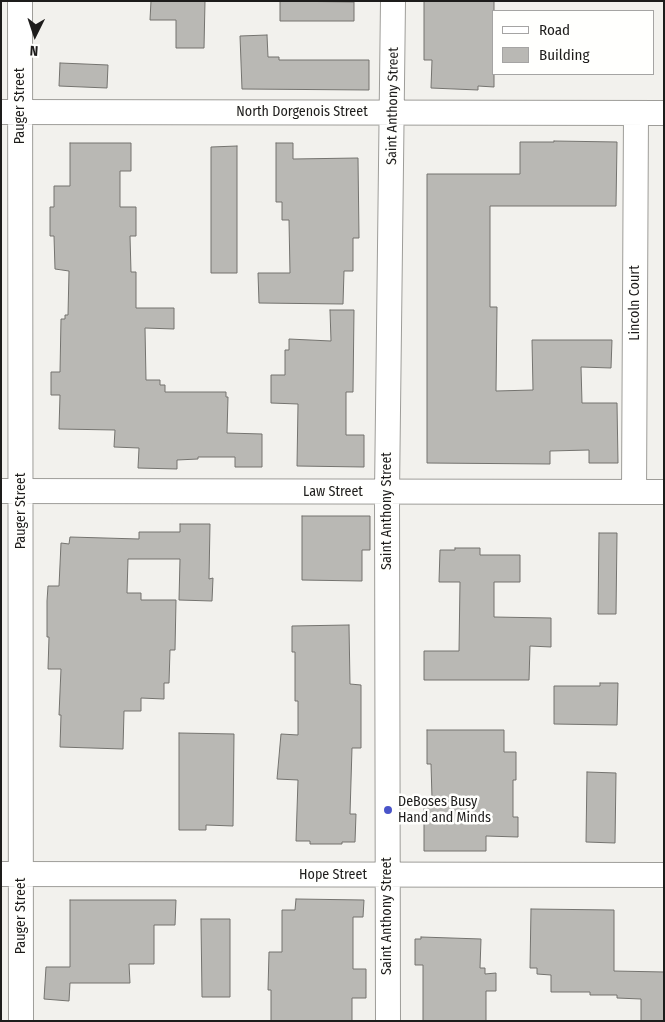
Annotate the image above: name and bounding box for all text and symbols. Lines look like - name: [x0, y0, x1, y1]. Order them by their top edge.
- north arrow: [10, 10, 60, 60]
- legend: [492, 10, 655, 75]
- text: Road: [539, 21, 570, 39]
- text: N: [29, 42, 39, 59]
- text: Building: [539, 46, 590, 64]
- street label: Saint Anthony Street: [384, 47, 402, 165]
- street label: Pauger Street: [12, 68, 28, 144]
- street label: North Dorgenois Street: [236, 104, 368, 120]
- street label: Lincoln Court: [627, 265, 643, 341]
- street label: Saint Anthony Street: [379, 452, 395, 570]
- street label: Pauger Street: [13, 473, 29, 549]
- street label: Law Street: [303, 484, 363, 500]
- place label: DeBoses Busy Hand and Minds: [398, 794, 491, 826]
- marker: DeBoses Busy Hand and Minds: [382, 804, 394, 816]
- street label: Saint Anthony Street: [379, 857, 395, 975]
- street label: Hope Street: [299, 867, 367, 883]
- street label: Pauger Street: [13, 878, 29, 954]

